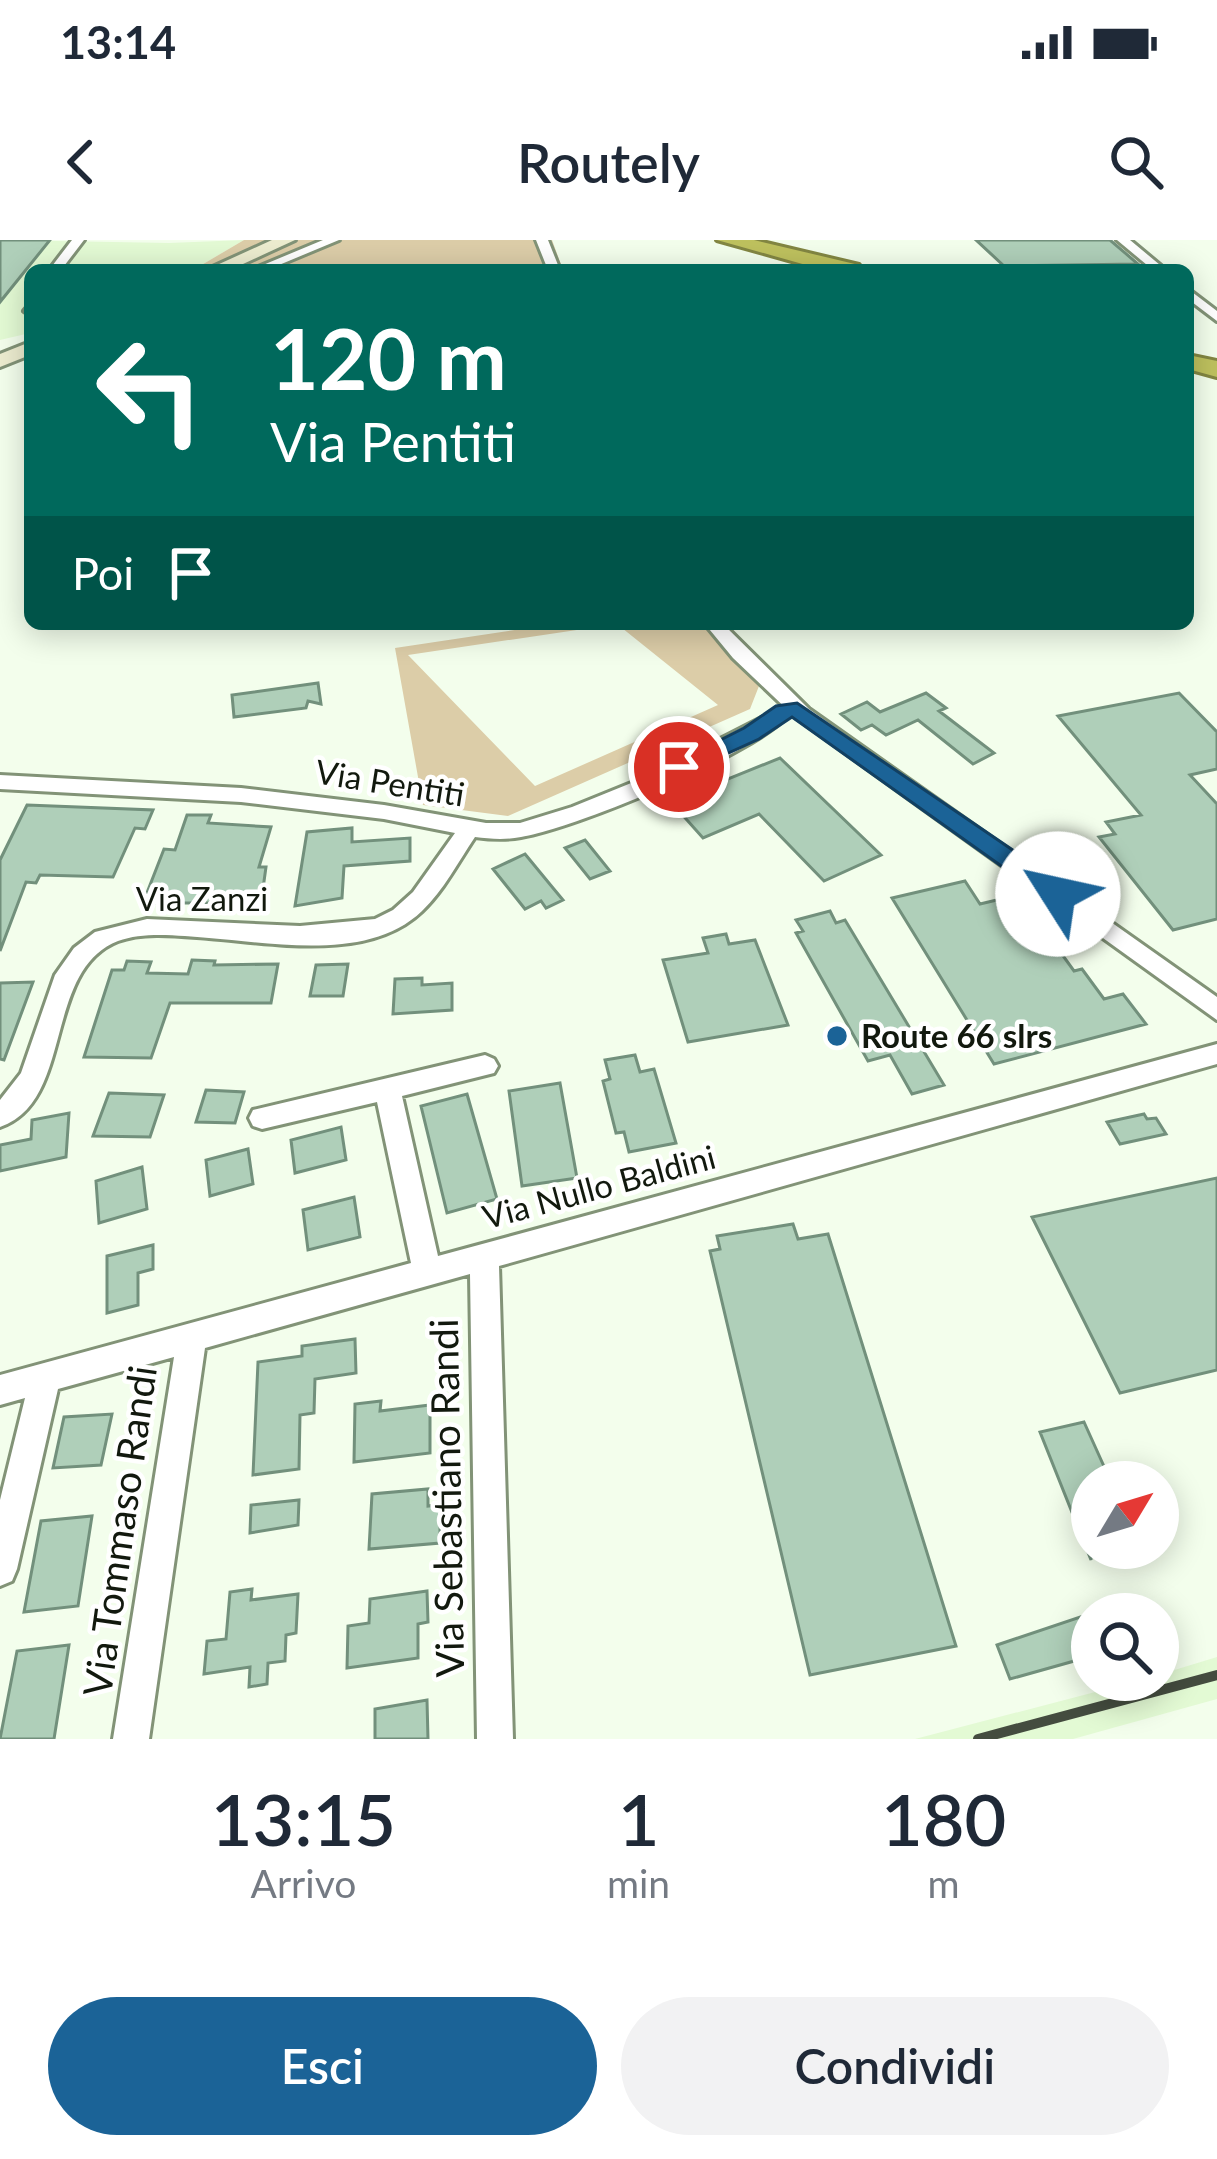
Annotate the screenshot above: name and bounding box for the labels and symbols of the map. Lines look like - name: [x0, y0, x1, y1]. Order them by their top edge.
- pin: [628, 716, 730, 818]
- street label: Via Pentiti: [313, 751, 468, 814]
- position arrow: [995, 831, 1121, 957]
- street label: Via Zanzi: [136, 878, 268, 918]
- place label: Route 66 slrs: [861, 1015, 1052, 1055]
- marker: Route 66 slrs: [824, 1023, 850, 1049]
- street label: Via Nullo Baldini: [478, 1136, 719, 1236]
- street label: Via Sebastiano Randi: [420, 1318, 472, 1678]
- street label: Via Tommaso Randi: [73, 1363, 165, 1699]
- north arrow: [1071, 1461, 1179, 1569]

